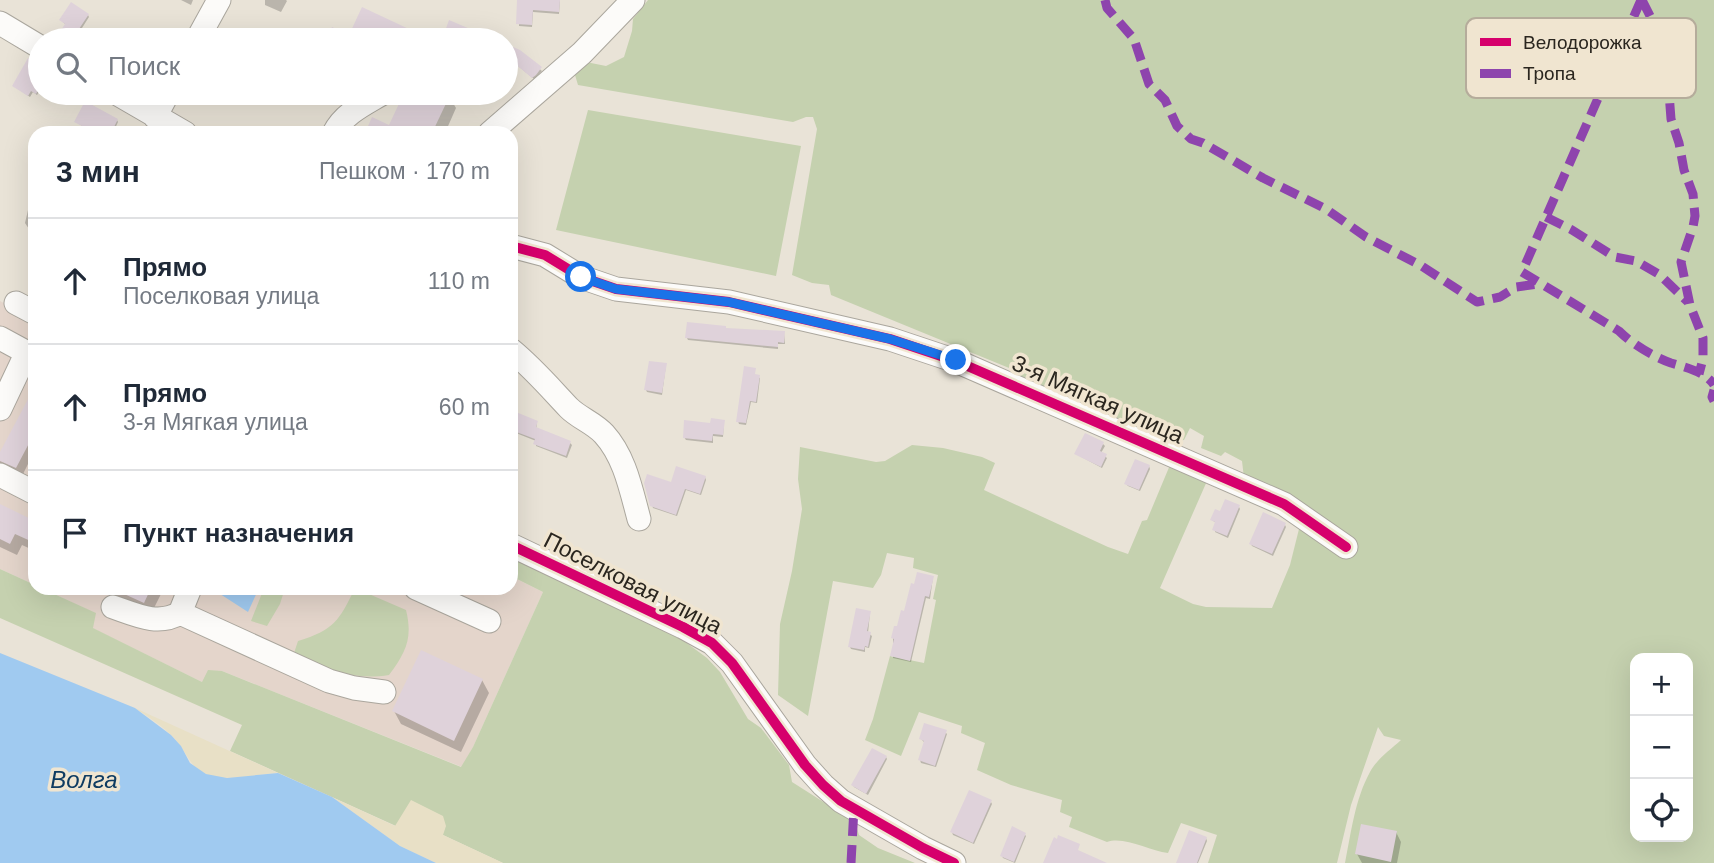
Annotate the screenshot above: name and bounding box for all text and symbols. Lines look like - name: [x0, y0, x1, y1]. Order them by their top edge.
- legend: [1466, 18, 1696, 98]
- search box: [28, 28, 518, 105]
- text: Велодорожка: [1523, 32, 1642, 53]
- icon: search: [52, 48, 90, 86]
- text: Поиск: [108, 51, 180, 81]
- text: Тропа: [1523, 63, 1576, 84]
- text: 3 мин: [56, 155, 140, 188]
- text: Пешком · 170 m: [319, 158, 490, 184]
- text: Прямо: [123, 252, 207, 282]
- route start: [565, 261, 596, 292]
- icon: ahead: [56, 262, 94, 300]
- text: 110 m: [428, 268, 490, 294]
- text: Поселковая улица: [123, 283, 319, 309]
- route end: [940, 344, 971, 375]
- street label: 3-я Мягкая улица: [1008, 350, 1188, 449]
- text: Прямо: [123, 378, 207, 408]
- icon: ahead: [56, 388, 94, 426]
- text: 60 m: [439, 394, 490, 420]
- text: 3-я Мягкая улица: [123, 409, 308, 435]
- icon: arrive: [56, 514, 94, 552]
- text: Пункт назначения: [123, 518, 354, 548]
- street label: Поселковая улица: [540, 527, 726, 639]
- map controls: [1630, 653, 1693, 842]
- button: +: [1630, 653, 1693, 716]
- button: −: [1630, 716, 1693, 779]
- water label: Волга: [50, 766, 118, 793]
- button: locate: [1630, 779, 1693, 842]

